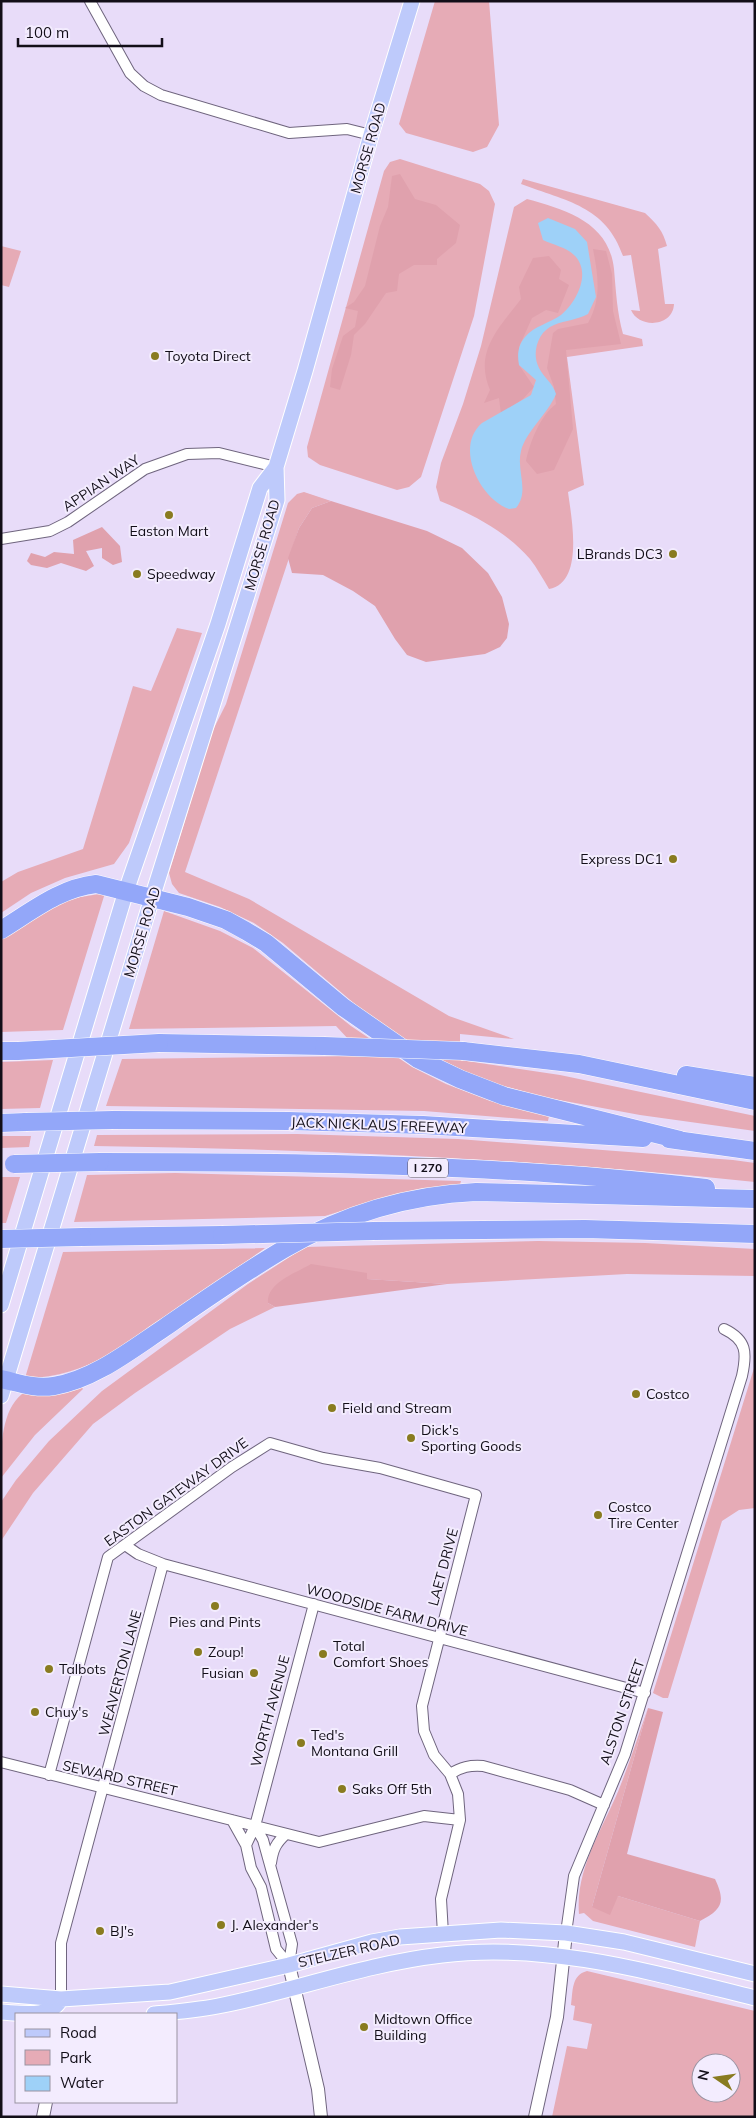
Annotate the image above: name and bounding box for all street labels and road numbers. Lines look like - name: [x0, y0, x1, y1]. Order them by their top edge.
- street label: MORSE ROAD: [346, 100, 390, 196]
- street label: APPIAN WAY: [59, 450, 143, 515]
- street label: MORSE ROAD: [240, 497, 284, 593]
- street label: MORSE ROAD: [120, 884, 164, 980]
- street label: JACK NICKLAUS FREEWAY: [291, 1113, 468, 1137]
- road number: I 270: [408, 1158, 448, 1178]
- street label: EASTON GATEWAY DRIVE: [100, 1434, 252, 1550]
- street label: LAET DRIVE: [424, 1526, 462, 1608]
- street label: WOODSIDE FARM DRIVE: [304, 1580, 470, 1640]
- street label: WEAVERTON LANE: [95, 1608, 145, 1738]
- street label: WORTH AVENUE: [246, 1653, 294, 1769]
- street label: ALSTON STREET: [596, 1656, 649, 1767]
- street label: SEWARD STREET: [61, 1756, 180, 1800]
- street label: STELZER ROAD: [296, 1931, 402, 1971]

